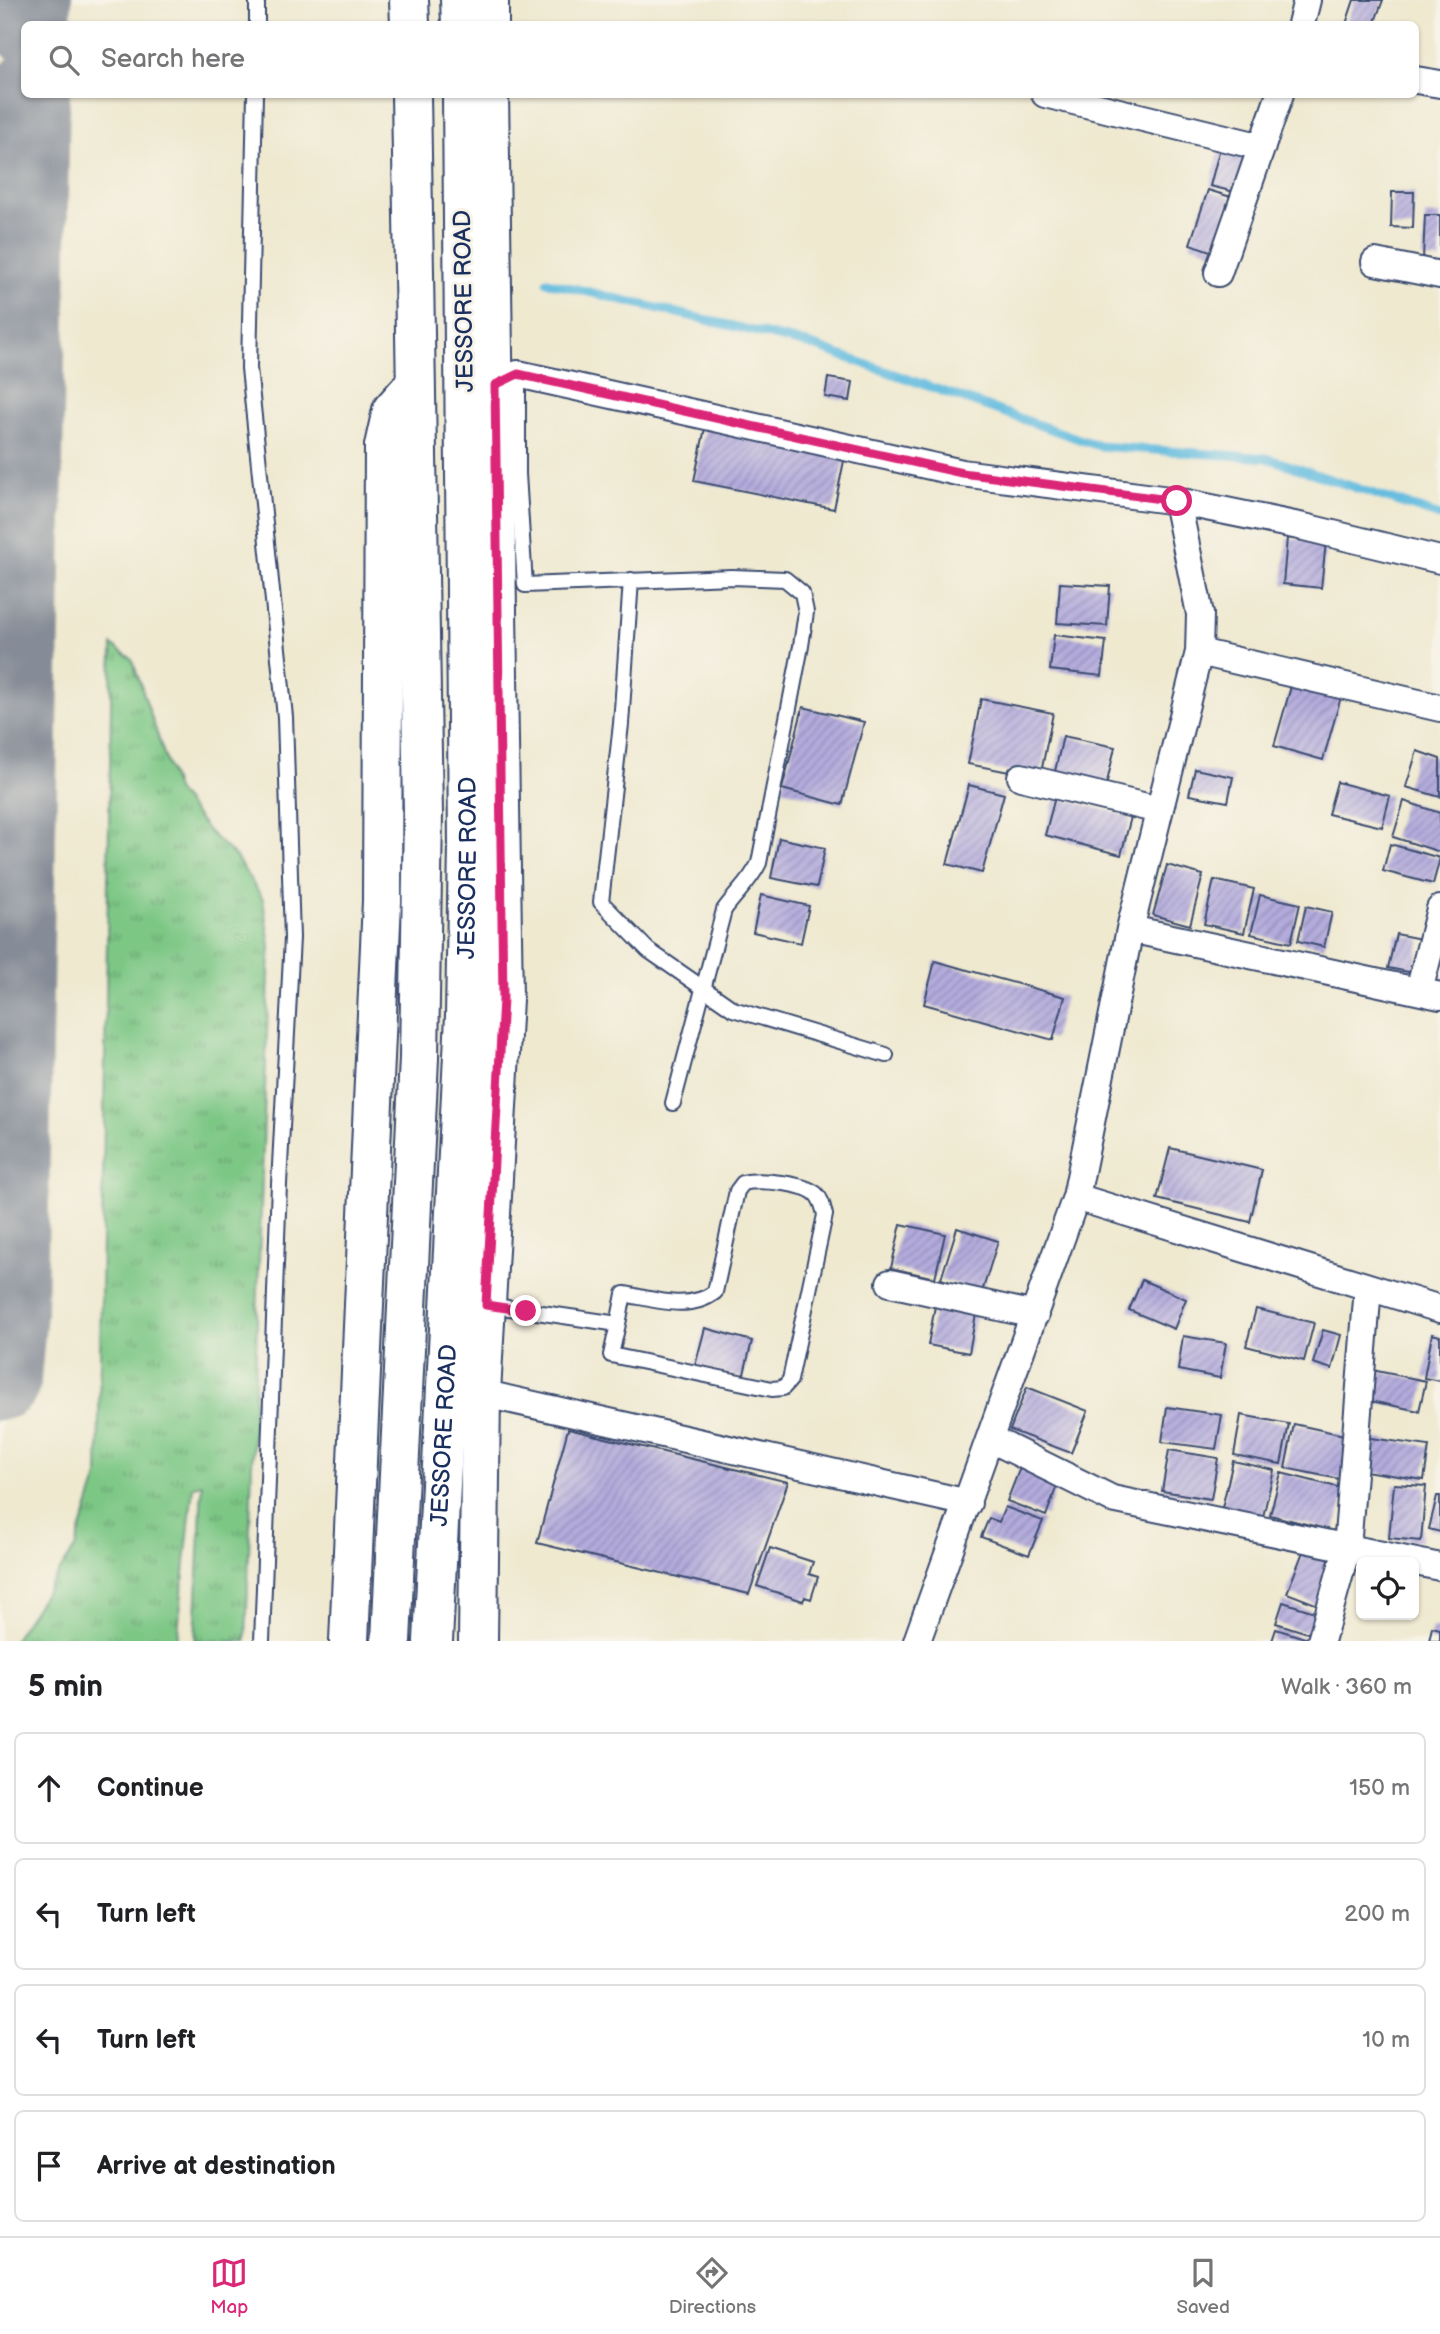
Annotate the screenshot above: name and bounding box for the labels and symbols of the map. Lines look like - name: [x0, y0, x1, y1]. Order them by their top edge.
- street label: JESSORE ROAD: [448, 210, 480, 392]
- route start: [1161, 485, 1192, 516]
- street label: JESSORE ROAD: [452, 777, 483, 959]
- route end: [510, 1295, 541, 1326]
- street label: JESSORE ROAD: [424, 1343, 463, 1527]

